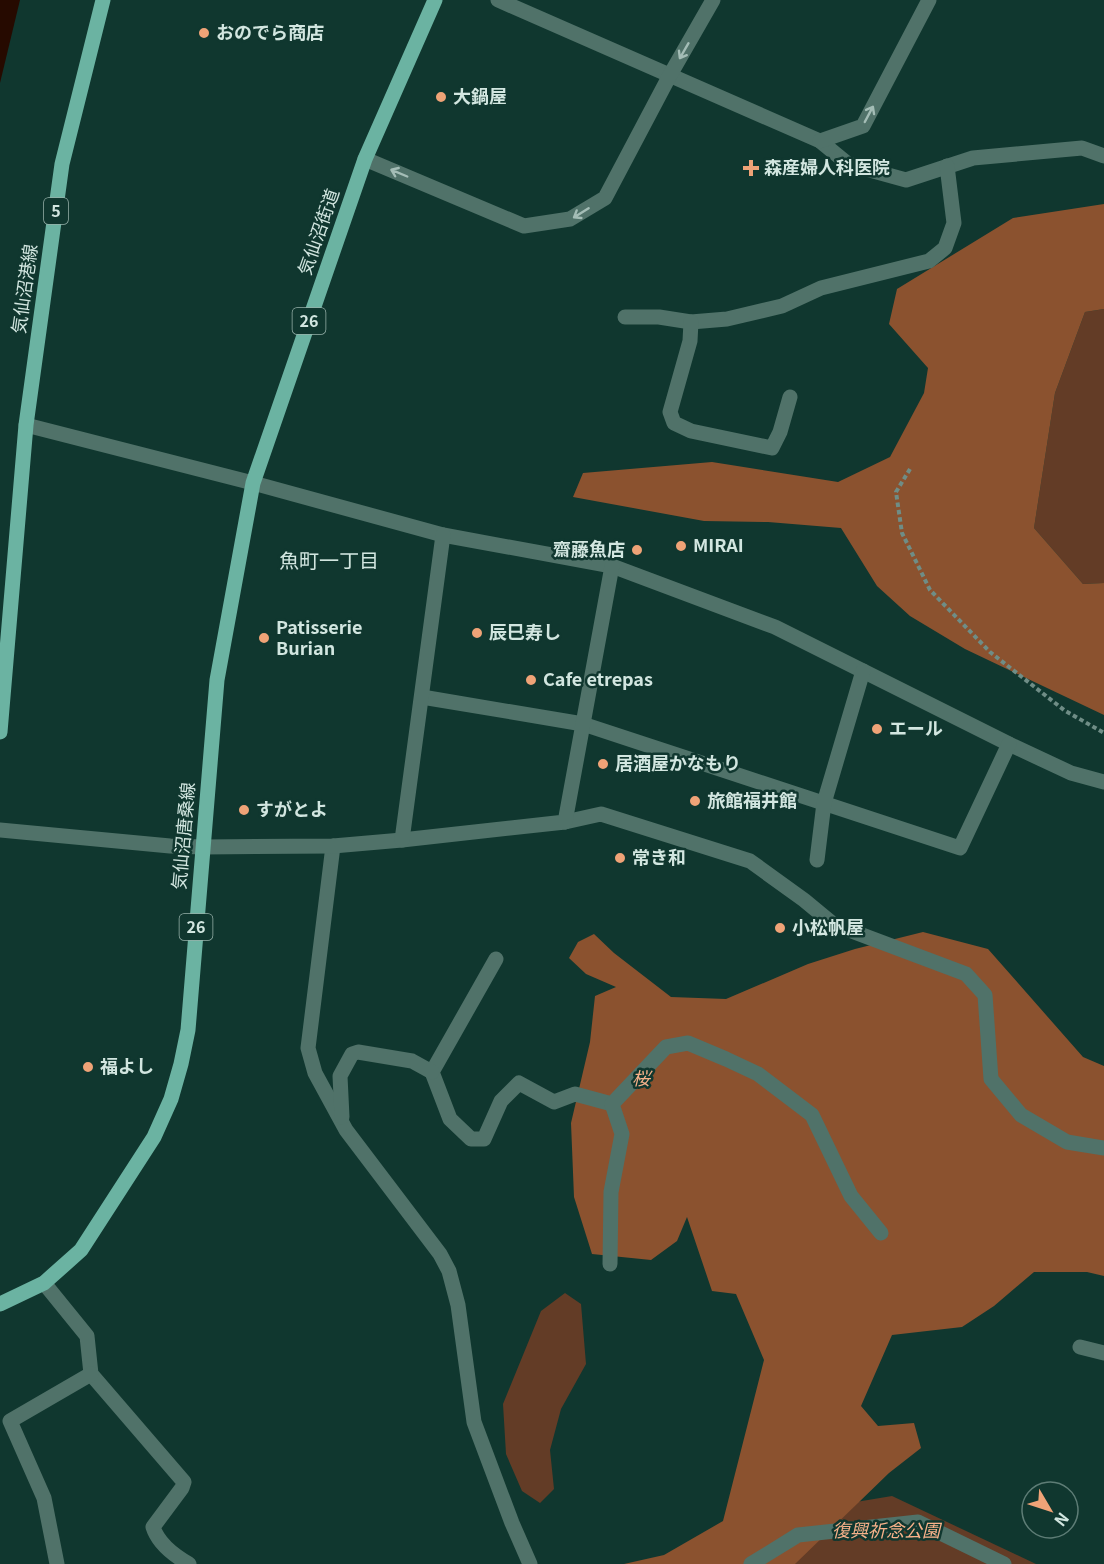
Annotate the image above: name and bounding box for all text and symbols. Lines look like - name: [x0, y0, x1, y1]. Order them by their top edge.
- place label: おのでら商店: [216, 18, 324, 44]
- marker: おのでら商店: [197, 26, 211, 40]
- one-way arrow: [678, 42, 690, 59]
- place label: 大鍋屋: [453, 82, 507, 108]
- marker: 大鍋屋: [434, 90, 448, 104]
- one-way arrow: [864, 106, 875, 124]
- place label: 森産婦人科医院: [764, 153, 890, 179]
- marker: 森産婦人科医院: [742, 159, 760, 177]
- one-way arrow: [391, 167, 409, 178]
- street label: 気仙沼街道: [290, 185, 344, 278]
- road number: 5: [44, 198, 68, 224]
- one-way arrow: [573, 207, 590, 219]
- street label: 気仙沼港線: [4, 242, 42, 335]
- road number: 26: [292, 308, 326, 334]
- place label: MIRAI: [693, 531, 744, 557]
- place label: 齋藤魚店: [553, 535, 625, 561]
- marker: MIRAI: [674, 539, 688, 553]
- marker: 齋藤魚店: [630, 543, 644, 557]
- district label: 魚町一丁目: [279, 545, 379, 574]
- place label: Patisserie Burian: [276, 613, 362, 660]
- place label: 辰巳寿し: [489, 618, 561, 644]
- marker: 辰巳寿し: [470, 626, 484, 640]
- marker: Patisserie Burian: [257, 631, 271, 645]
- place label: Cafe etrepas: [543, 665, 653, 691]
- marker: Cafe etrepas: [524, 673, 538, 687]
- place label: エール: [889, 714, 943, 740]
- marker: エール: [870, 722, 884, 736]
- place label: 居酒屋かなもり: [615, 749, 741, 775]
- marker: 居酒屋かなもり: [596, 757, 610, 771]
- street label: 気仙沼唐桑線: [164, 781, 200, 891]
- place label: 旅館福井館: [707, 786, 797, 812]
- marker: 旅館福井館: [688, 794, 702, 808]
- place label: すがとよ: [256, 795, 328, 821]
- marker: すがとよ: [237, 803, 251, 817]
- place label: 常き和: [632, 843, 686, 869]
- marker: 常き和: [613, 851, 627, 865]
- place label: 小松帆屋: [792, 913, 864, 939]
- road number: 26: [180, 914, 212, 940]
- marker: 小松帆屋: [773, 921, 787, 935]
- place label: 福よし: [100, 1052, 154, 1078]
- marker: 福よし: [81, 1060, 95, 1074]
- park label: 桜: [632, 1064, 653, 1090]
- north arrow: [1020, 1480, 1080, 1540]
- text: N: [1049, 1508, 1076, 1532]
- park label: 復興祈念公園: [832, 1516, 943, 1542]

